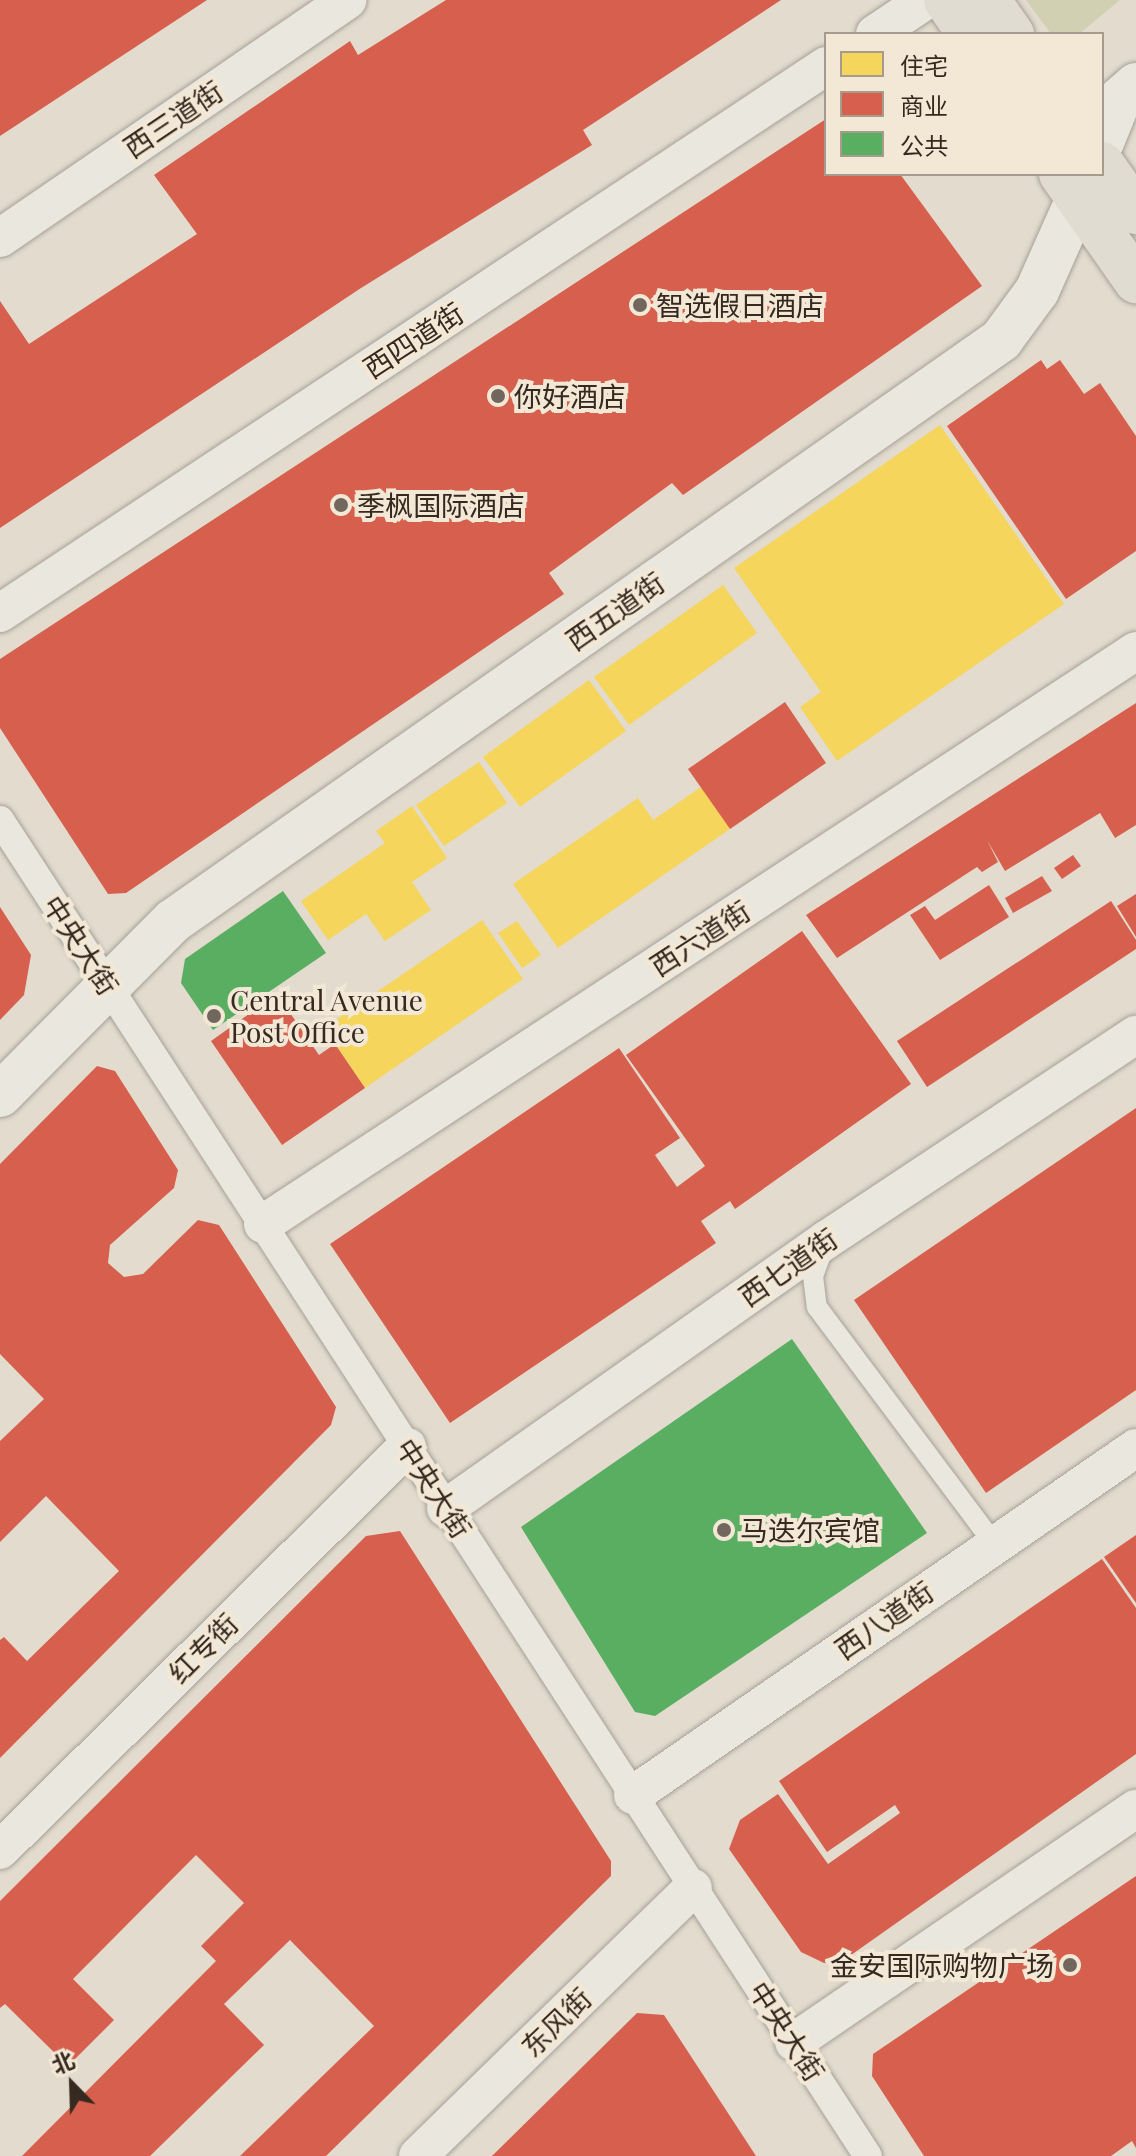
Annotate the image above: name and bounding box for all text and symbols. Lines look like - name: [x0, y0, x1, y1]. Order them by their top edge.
- legend: [824, 32, 1104, 176]
- text: 住宅: [900, 49, 948, 81]
- street label: 西三道街: [117, 74, 229, 164]
- text: 商业: [900, 89, 948, 121]
- text: 公共: [900, 129, 948, 161]
- place label: 智选假日酒店: [656, 288, 824, 322]
- street label: 西四道街: [357, 295, 469, 385]
- marker: 智选假日酒店: [631, 296, 649, 314]
- place label: 你好酒店: [514, 379, 626, 413]
- marker: 你好酒店: [489, 387, 507, 405]
- place label: 季枫国际酒店: [357, 488, 525, 522]
- marker: 季枫国际酒店: [332, 496, 350, 514]
- street label: 西五道街: [559, 565, 671, 657]
- street label: 中央大街: [36, 889, 126, 1001]
- street label: 西六道街: [644, 893, 756, 983]
- place label: Central Avenue Post Office: [230, 983, 424, 1049]
- marker: Central Avenue Post Office: [205, 1007, 223, 1025]
- street label: 西七道街: [732, 1221, 844, 1313]
- street label: 中央大街: [389, 1432, 479, 1544]
- place label: 马迭尔宾馆: [740, 1513, 880, 1547]
- marker: 马迭尔宾馆: [715, 1521, 733, 1539]
- street label: 西八道街: [828, 1574, 940, 1666]
- street label: 红专街: [161, 1606, 245, 1690]
- place label: 金安国际购物广场: [830, 1948, 1054, 1982]
- marker: 金安国际购物广场: [1061, 1956, 1079, 1974]
- street label: 中央大街: [742, 1975, 832, 2087]
- street label: 东风街: [514, 1981, 598, 2063]
- north arrow: [32, 2044, 112, 2124]
- text: 北: [47, 2044, 79, 2080]

